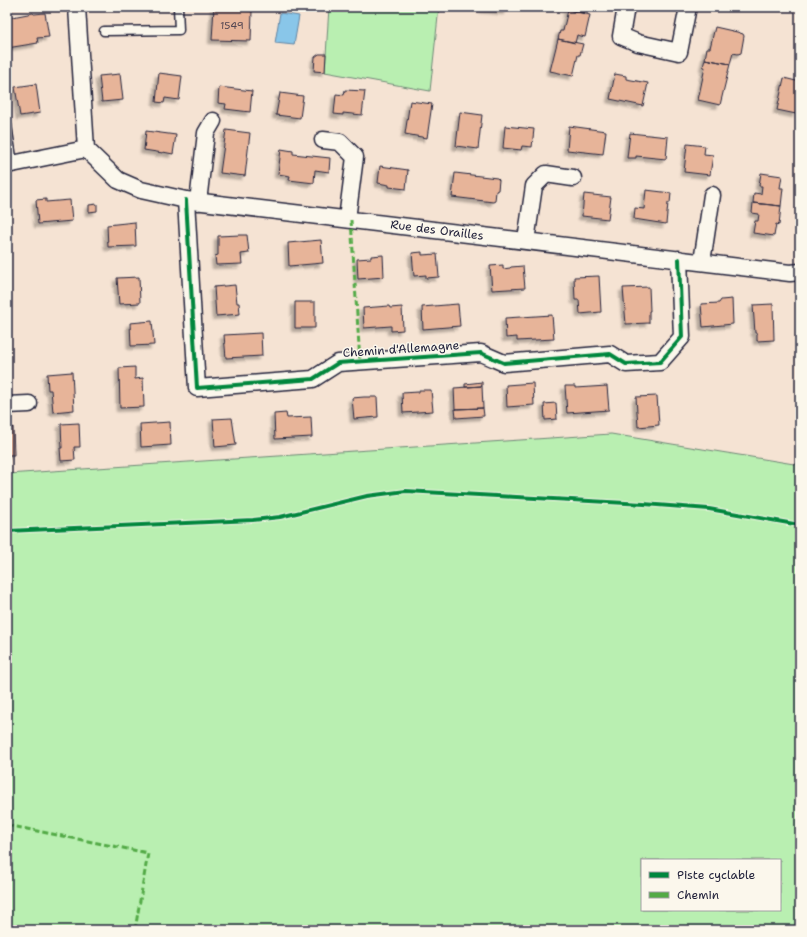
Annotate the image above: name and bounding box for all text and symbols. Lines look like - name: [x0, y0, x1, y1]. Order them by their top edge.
- house number: 1549: [220, 19, 244, 32]
- street label: Rue des Orailles: [390, 216, 485, 244]
- street label: Chemin d'Allemagne: [342, 337, 460, 361]
- legend: [641, 859, 781, 911]
- text: Piste cyclable: [677, 867, 755, 883]
- text: Chemin: [677, 887, 719, 903]

